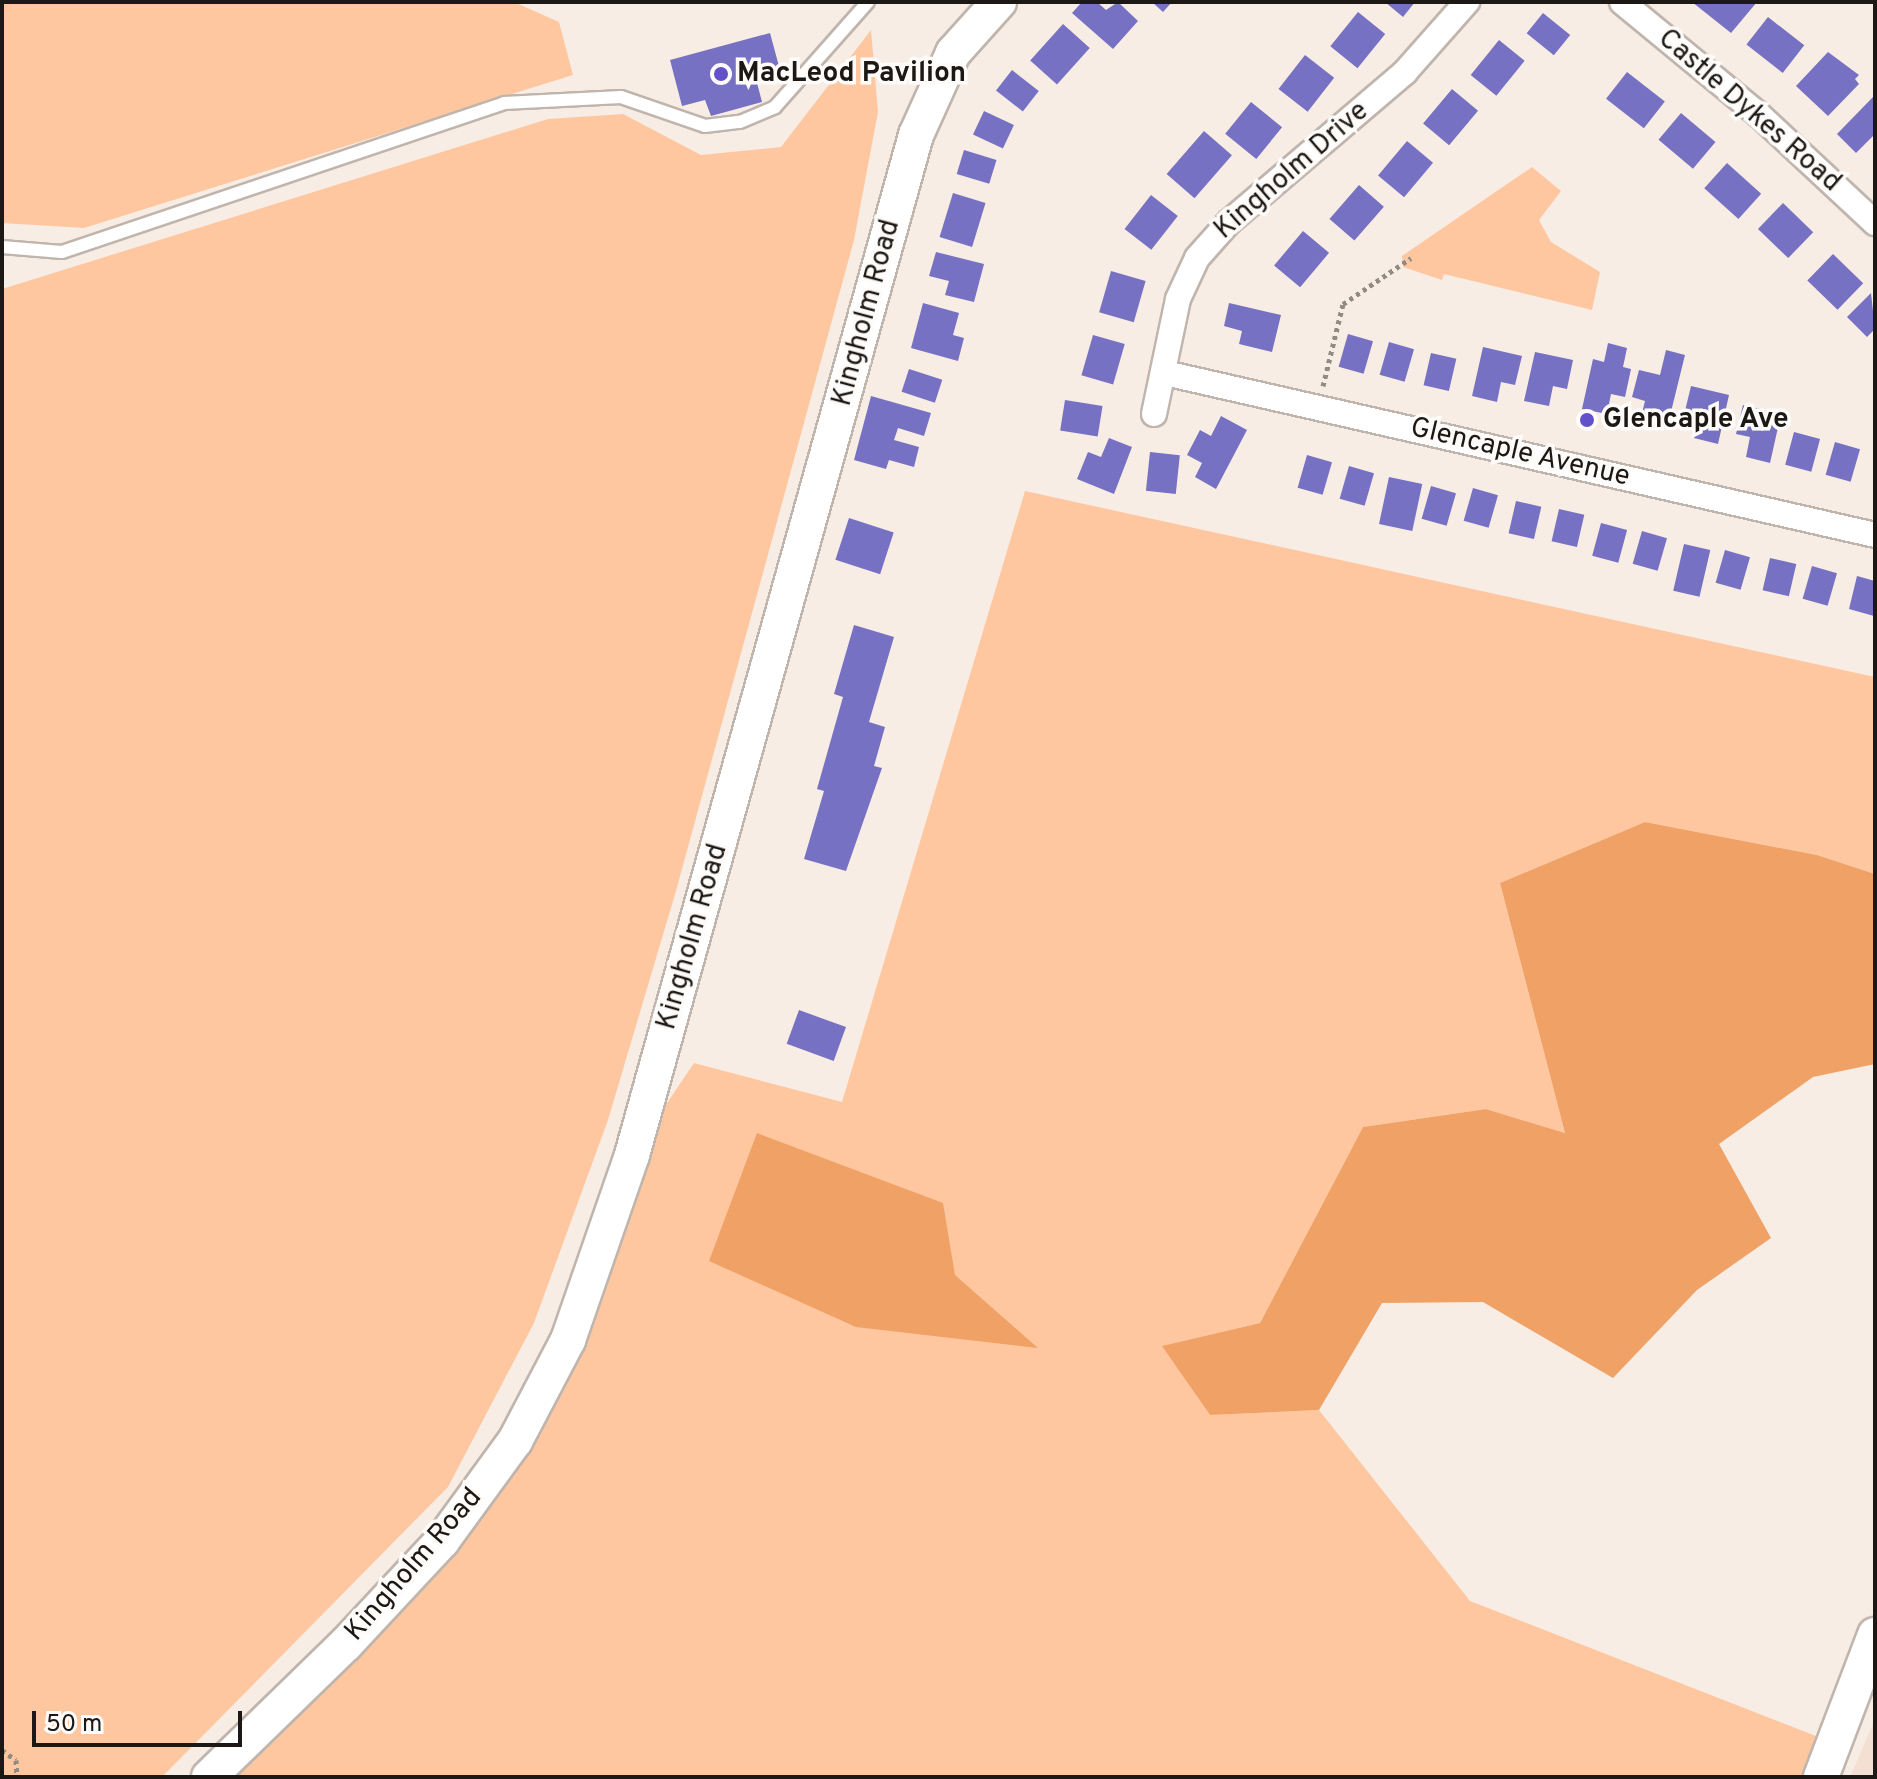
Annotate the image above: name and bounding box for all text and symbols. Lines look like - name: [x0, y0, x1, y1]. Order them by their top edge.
- street label: Castle Dykes Road: [1651, 22, 1847, 200]
- place label: MacLeod Pavilion: [737, 57, 966, 91]
- marker: MacLeod Pavilion: [712, 65, 730, 83]
- street label: Kingholm Drive: [1208, 95, 1376, 247]
- street label: Kingholm Road: [826, 216, 908, 410]
- place label: Glencaple Ave: [1603, 403, 1790, 437]
- street label: Glencaple Avenue: [1406, 411, 1634, 495]
- marker: Glencaple Ave: [1578, 411, 1596, 429]
- street label: Kingholm Road: [650, 840, 736, 1034]
- street label: Kingholm Road: [338, 1482, 490, 1648]
- scale bar: [36, 1695, 246, 1745]
- text: 50 m: [46, 1710, 102, 1740]

